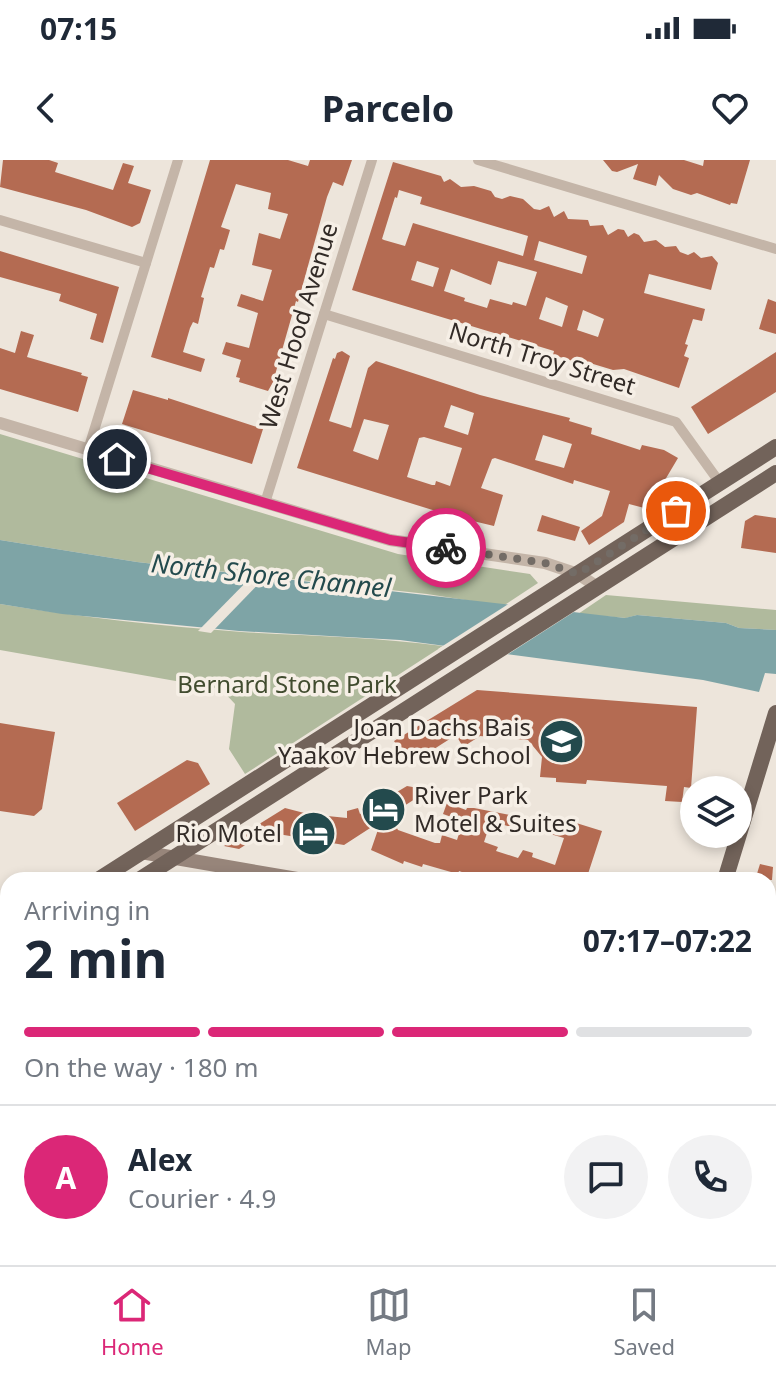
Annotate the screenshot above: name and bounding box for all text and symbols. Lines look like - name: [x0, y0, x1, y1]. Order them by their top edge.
- text: 07:15: [40, 8, 117, 49]
- text: Parcelo: [322, 84, 454, 133]
- icon: back: [24, 86, 68, 130]
- icon: heart: [708, 86, 752, 130]
- street label: West Hood Avenue: [251, 218, 345, 433]
- street label: North Troy Street: [445, 313, 640, 402]
- pin: [83, 425, 151, 493]
- icon: home: [95, 437, 139, 481]
- pin: [642, 477, 710, 545]
- icon: bag: [654, 489, 698, 533]
- courier: [406, 508, 486, 588]
- icon: bike: [424, 526, 468, 570]
- water label: North Shore Channel: [149, 545, 394, 606]
- park label: Bernard Stone Park: [177, 667, 397, 700]
- place label: Joan Dachs Bais Yaakov Hebrew School: [278, 710, 531, 771]
- school or university icon: Joan Dachs Bais Yaakov Hebrew School: [538, 718, 586, 766]
- map controls: [680, 776, 752, 848]
- button: layers: [680, 776, 752, 848]
- place label: River Park Motel & Suites: [414, 778, 577, 839]
- hotel icon: River Park Motel & Suites: [359, 786, 407, 834]
- hotel icon: Rio Motel: [289, 810, 337, 858]
- place label: Rio Motel: [175, 816, 282, 849]
- text: Arriving in: [24, 892, 150, 928]
- text: 07:17–07:22: [583, 920, 752, 961]
- text: 2 min: [24, 922, 167, 993]
- text: On the way · 180 m: [24, 1049, 258, 1085]
- button: chat: [564, 1135, 648, 1219]
- button: phone: [668, 1135, 752, 1219]
- text: Alex: [128, 1139, 192, 1180]
- text: A: [56, 1157, 76, 1198]
- text: Courier · 4.9: [128, 1180, 276, 1216]
- tab: Home: [101, 1283, 164, 1361]
- tab: Map: [366, 1283, 411, 1361]
- tab: Saved: [613, 1283, 675, 1361]

